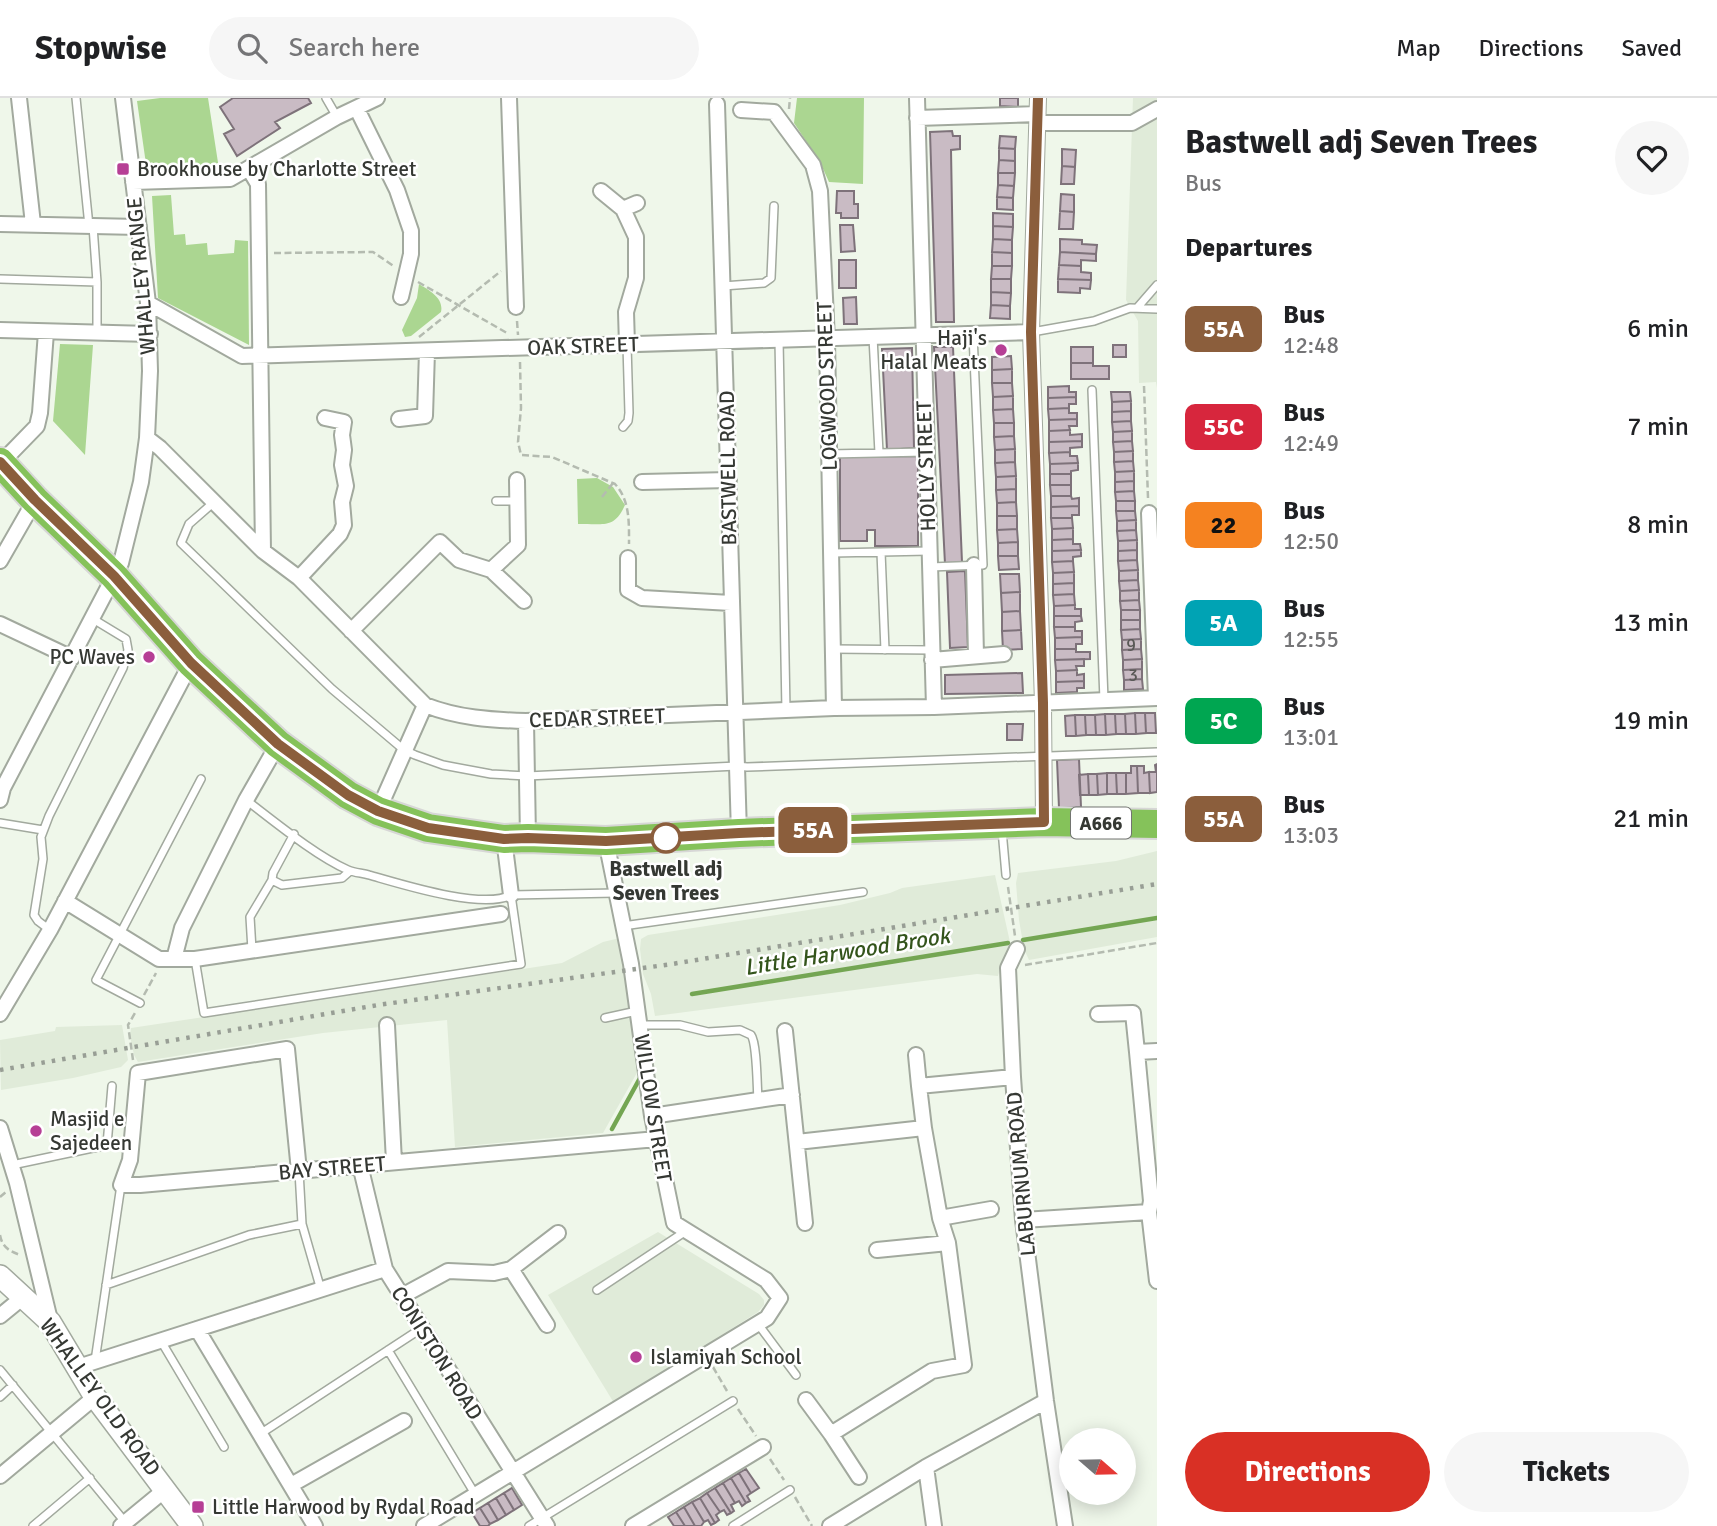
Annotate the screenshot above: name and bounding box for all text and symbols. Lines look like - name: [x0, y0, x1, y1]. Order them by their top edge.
- search box: [209, 17, 699, 80]
- text: Stopwise: [35, 28, 167, 69]
- icon: search: [233, 29, 271, 67]
- text: Search here: [289, 32, 420, 64]
- text: Map: [1396, 33, 1441, 63]
- text: Directions: [1479, 33, 1584, 63]
- text: Saved: [1622, 33, 1682, 63]
- button: heart: [1615, 121, 1689, 195]
- text: Bastwell adj Seven Trees: [1185, 122, 1537, 163]
- place label: Brookhouse by Charlotte Street: [137, 156, 416, 182]
- marker: Brookhouse by Charlotte Street: [115, 161, 131, 177]
- text: Bus: [1185, 169, 1222, 198]
- street label: WHALLEY RANGE: [121, 196, 161, 356]
- text: Departures: [1185, 232, 1312, 264]
- text: Bus: [1283, 299, 1325, 331]
- street label: LOGWOOD STREET: [811, 300, 843, 471]
- text: 6 min: [1627, 313, 1689, 345]
- text: 55A: [1203, 314, 1244, 344]
- place label: Haji's Halal Meats: [880, 325, 987, 375]
- street label: OAK STREET: [527, 331, 640, 361]
- text: 12:48: [1283, 331, 1339, 360]
- marker: Haji's Halal Meats: [993, 342, 1009, 358]
- street label: BASTWELL ROAD: [714, 390, 742, 546]
- text: Bus: [1283, 397, 1325, 429]
- street label: HOLLY STREET: [911, 399, 941, 532]
- text: 7 min: [1627, 411, 1689, 443]
- text: 55C: [1203, 412, 1244, 442]
- text: 12:49: [1283, 429, 1339, 458]
- text: Bus: [1283, 495, 1325, 527]
- text: 8 min: [1627, 509, 1689, 541]
- text: 22: [1211, 510, 1236, 540]
- text: 12:50: [1283, 527, 1339, 556]
- text: Bus: [1283, 593, 1325, 625]
- text: 13 min: [1613, 607, 1689, 639]
- text: 5A: [1209, 608, 1238, 638]
- text: 12:55: [1283, 625, 1339, 654]
- house number: 9: [1126, 634, 1136, 656]
- place label: PC Waves: [49, 644, 135, 670]
- marker: PC Waves: [141, 649, 157, 665]
- house number: 3: [1128, 664, 1138, 686]
- text: Bus: [1283, 691, 1325, 723]
- street label: CEDAR STREET: [529, 703, 666, 733]
- text: 19 min: [1613, 705, 1689, 737]
- text: 5C: [1210, 706, 1237, 736]
- text: 13:01: [1283, 723, 1339, 752]
- text: Bus: [1283, 789, 1325, 821]
- text: 21 min: [1613, 803, 1689, 835]
- text: 55A: [1203, 804, 1244, 834]
- line badge: 55A: [773, 807, 853, 853]
- road number: A666: [1071, 808, 1131, 838]
- text: 55A: [792, 815, 834, 845]
- text: 13:03: [1283, 821, 1339, 850]
- marker: Bastwell adj Seven Trees: [651, 823, 681, 853]
- place label: Bastwell adj Seven Trees: [609, 856, 723, 906]
- water label: Little Harwood Brook: [742, 921, 954, 982]
- street label: WILLOW STREET: [628, 1032, 678, 1185]
- street label: LABURNUM ROAD: [1001, 1091, 1041, 1257]
- place label: Masjid e Sajedeen: [50, 1106, 132, 1156]
- marker: Masjid e Sajedeen: [28, 1123, 44, 1139]
- street label: BAY STREET: [277, 1150, 387, 1186]
- street label: CONISTON ROAD: [386, 1281, 488, 1425]
- street label: WHALLEY OLD ROAD: [34, 1313, 166, 1481]
- place label: Islamiyah School: [650, 1344, 802, 1370]
- marker: Islamiyah School: [628, 1349, 644, 1365]
- north arrow: [1059, 1428, 1136, 1505]
- map controls: [1059, 1428, 1136, 1505]
- button: Directions: [1185, 1432, 1430, 1512]
- button: Tickets: [1444, 1432, 1689, 1512]
- place label: Little Harwood by Rydal Road: [212, 1494, 475, 1520]
- marker: Little Harwood by Rydal Road: [190, 1499, 206, 1515]

